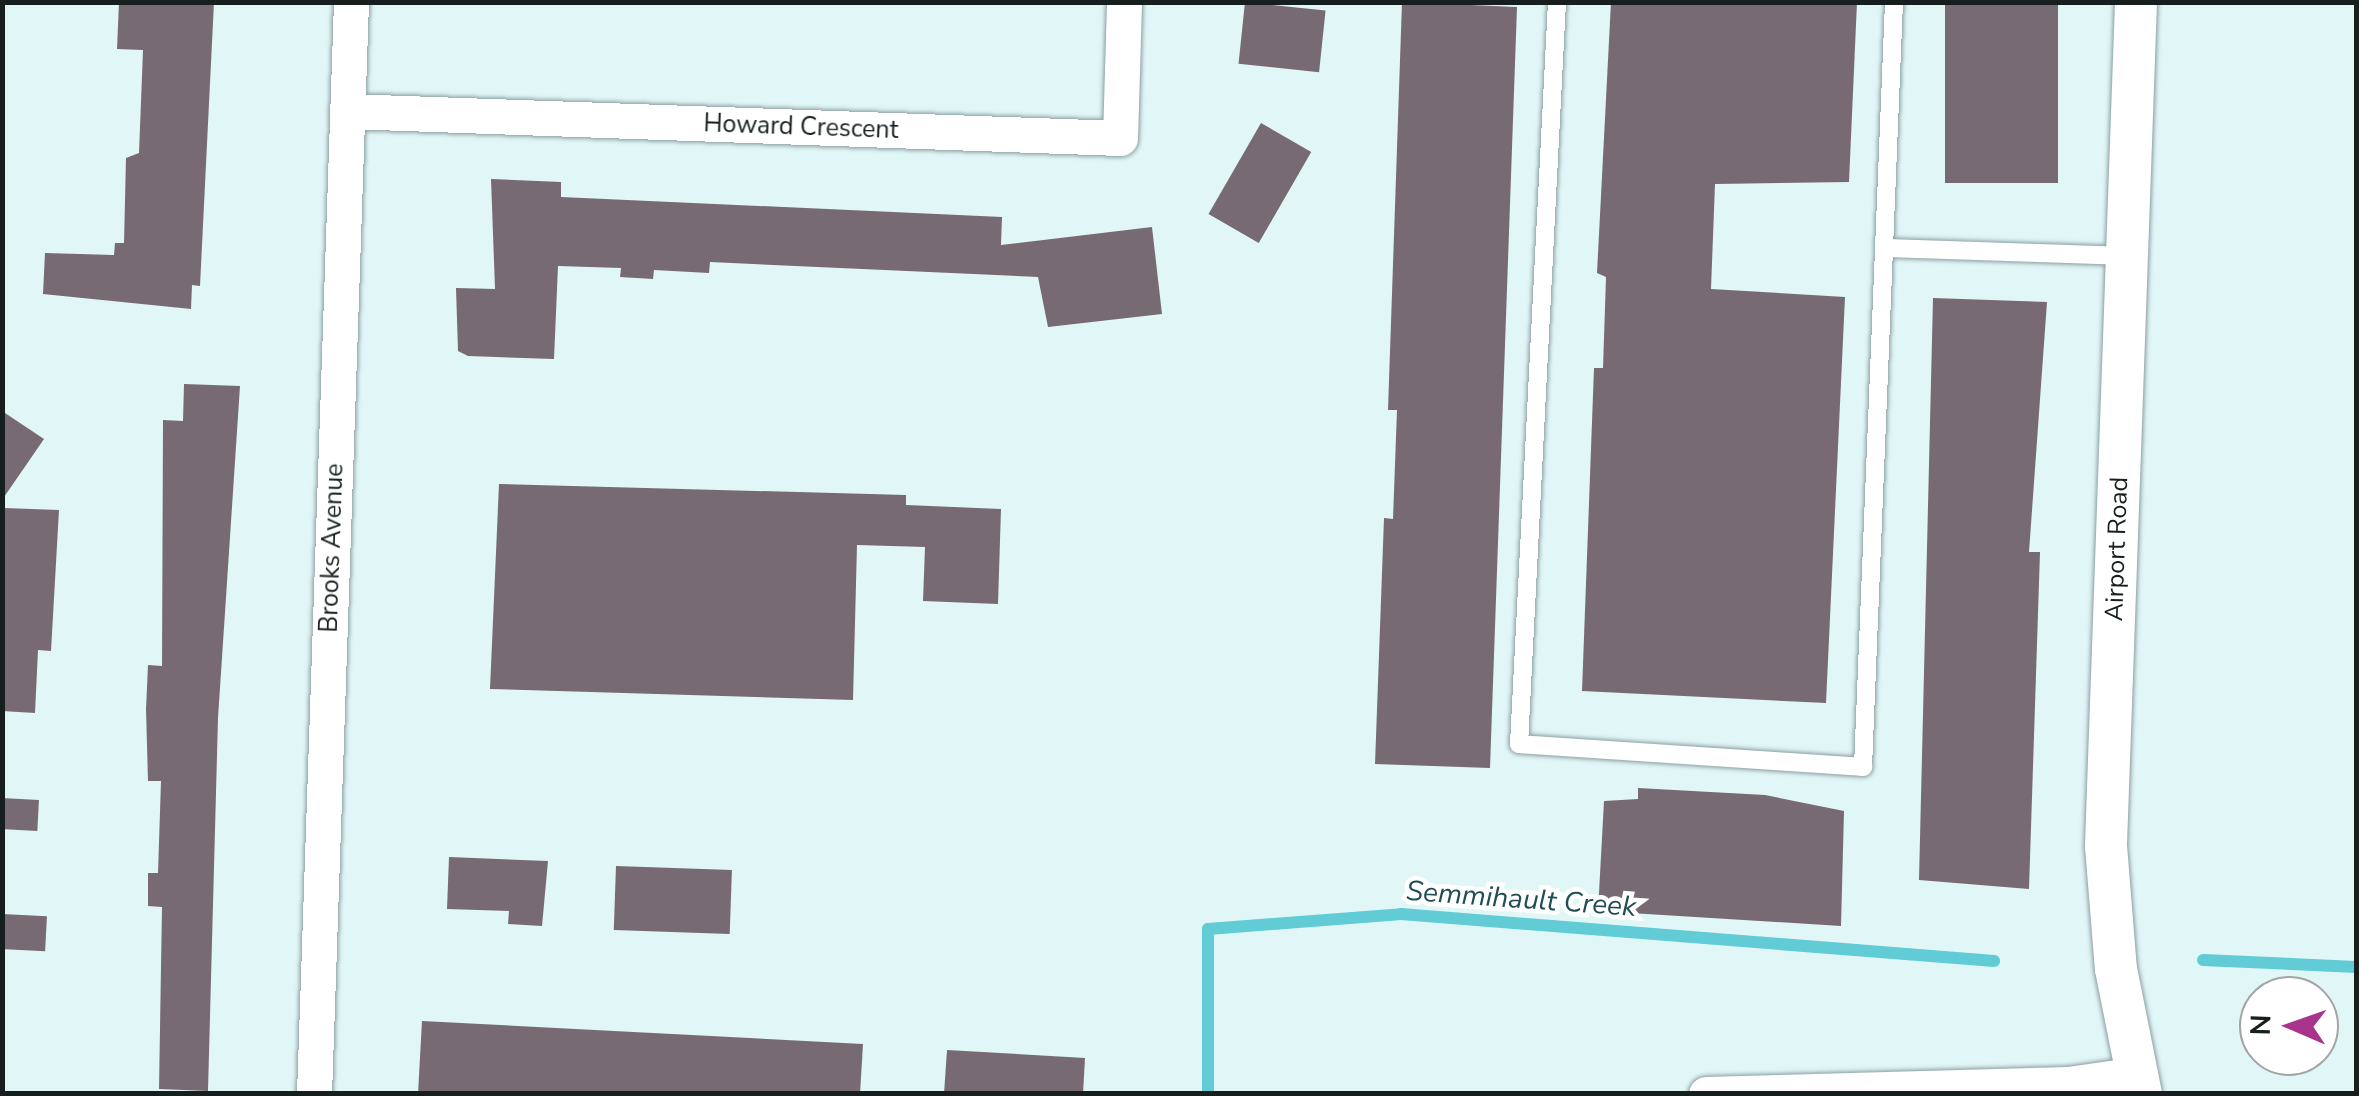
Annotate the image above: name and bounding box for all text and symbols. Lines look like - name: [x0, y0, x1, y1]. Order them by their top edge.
- street label: Howard Crescent: [703, 109, 899, 145]
- street label: Brooks Avenue: [314, 463, 350, 633]
- street label: Airport Road: [2099, 476, 2135, 622]
- water label: Semmihault Creek: [1405, 874, 1637, 924]
- north arrow: [2239, 976, 2339, 1076]
- text: N: [2242, 1014, 2280, 1036]

